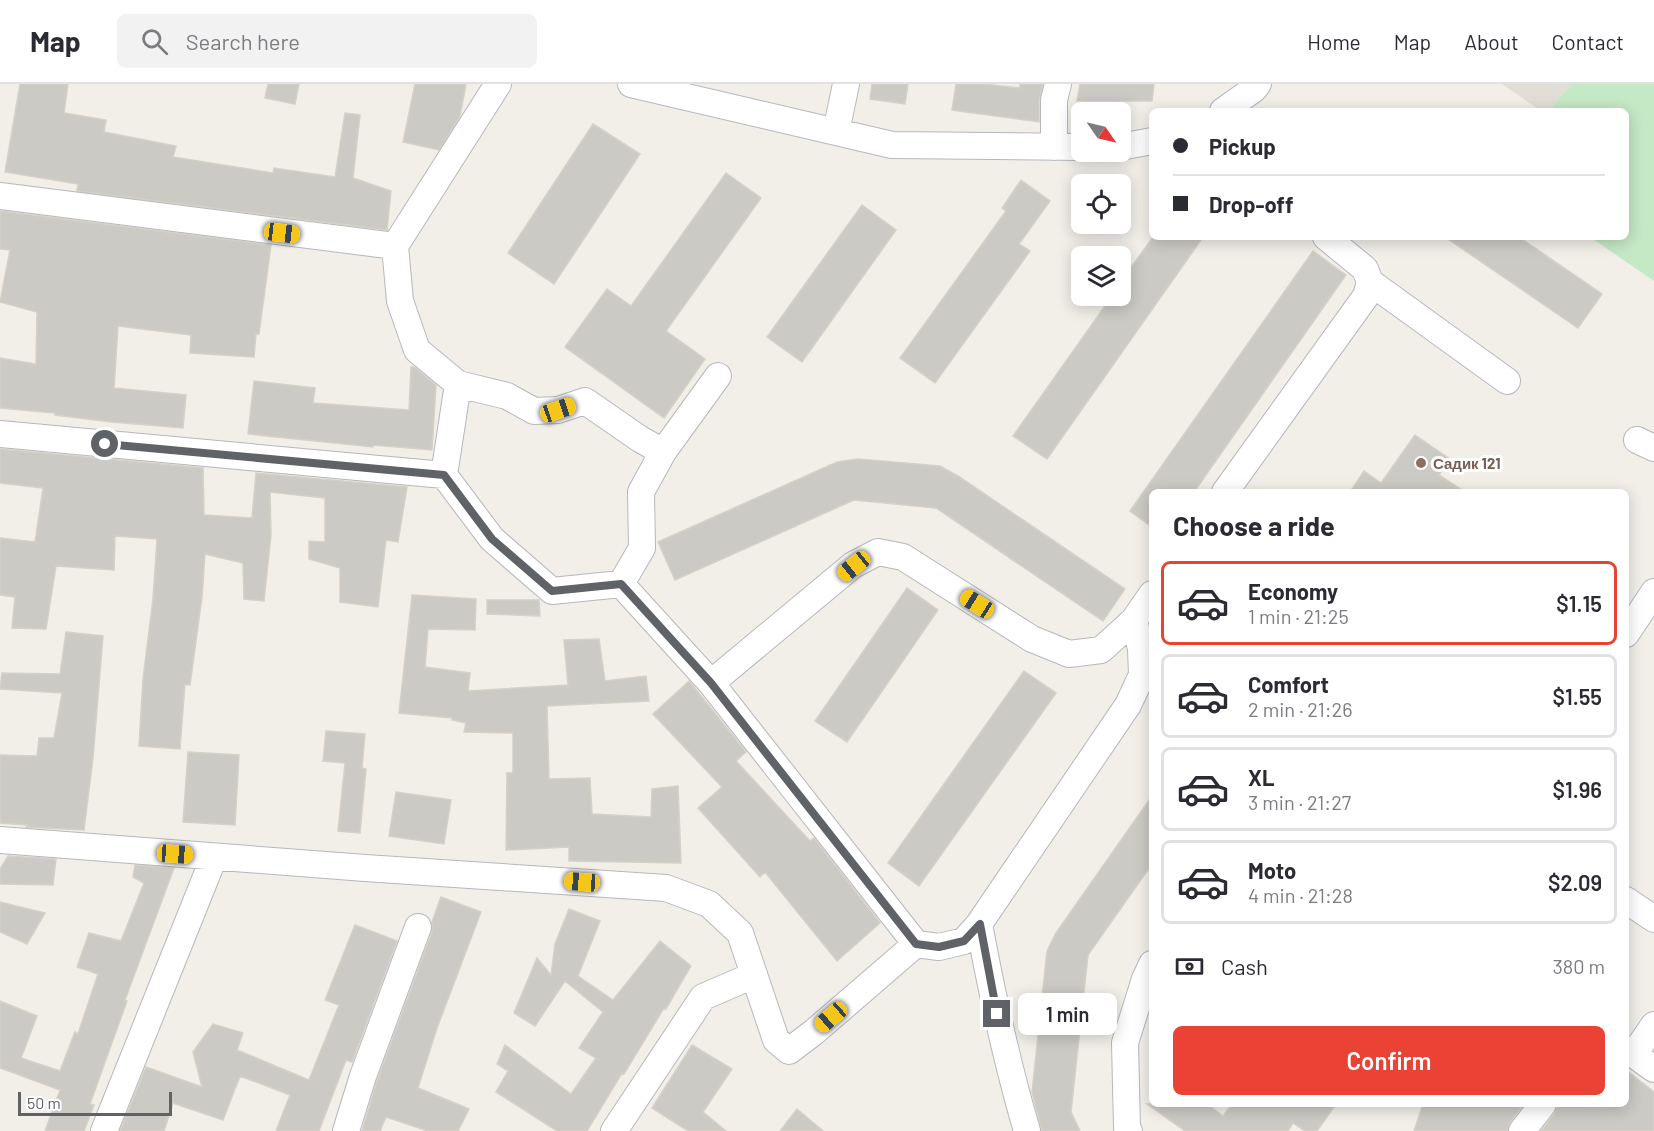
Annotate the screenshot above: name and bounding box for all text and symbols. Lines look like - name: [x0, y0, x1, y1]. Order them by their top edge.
- search box: [117, 14, 537, 68]
- text: Map: [30, 24, 81, 58]
- icon: search: [138, 25, 171, 58]
- text: Search here: [186, 28, 300, 54]
- text: Home: [1307, 29, 1361, 54]
- text: Map: [1394, 29, 1431, 54]
- text: About: [1464, 29, 1519, 54]
- text: Contact: [1552, 29, 1624, 54]
- north arrow: [1071, 102, 1131, 162]
- map controls: [1071, 102, 1131, 306]
- text: Pickup: [1209, 133, 1276, 159]
- button: locate: [1071, 174, 1131, 234]
- text: Drop-off: [1209, 191, 1293, 217]
- car: [263, 222, 301, 244]
- button: layers: [1071, 246, 1131, 306]
- car: [538, 396, 578, 424]
- route start: [91, 430, 118, 457]
- place label: Садик 121: [1433, 454, 1501, 472]
- marker: Садик 121: [1414, 456, 1428, 470]
- text: Choose a ride: [1173, 509, 1335, 541]
- car: [834, 548, 874, 584]
- icon: car: [1176, 576, 1230, 630]
- text: Economy: [1248, 578, 1338, 604]
- car: [957, 587, 997, 621]
- text: $1.15: [1556, 590, 1602, 616]
- text: 1 min · 21:25: [1248, 604, 1349, 628]
- icon: car: [1176, 669, 1230, 723]
- text: Comfort: [1248, 671, 1329, 697]
- text: $1.55: [1552, 683, 1602, 709]
- text: 2 min · 21:26: [1248, 697, 1353, 721]
- icon: car: [1176, 762, 1230, 816]
- text: XL: [1248, 764, 1274, 790]
- text: $1.96: [1553, 776, 1602, 802]
- text: 3 min · 21:27: [1248, 790, 1351, 814]
- car: [156, 844, 194, 864]
- icon: car: [1176, 855, 1230, 909]
- text: Moto: [1248, 857, 1296, 883]
- text: $2.09: [1548, 869, 1602, 895]
- car: [563, 872, 601, 892]
- text: 4 min · 21:28: [1248, 883, 1353, 907]
- icon: cash: [1173, 950, 1206, 983]
- text: Cash: [1221, 953, 1268, 979]
- text: 380 m: [1552, 954, 1605, 978]
- callout: 1 min: [1018, 993, 1117, 1035]
- car: [812, 998, 850, 1036]
- route end: [983, 1000, 1010, 1027]
- text: 1 min: [1046, 1002, 1089, 1026]
- button: Confirm: [1173, 1026, 1605, 1095]
- scale bar: [18, 1089, 172, 1116]
- text: 50 m: [27, 1093, 61, 1112]

